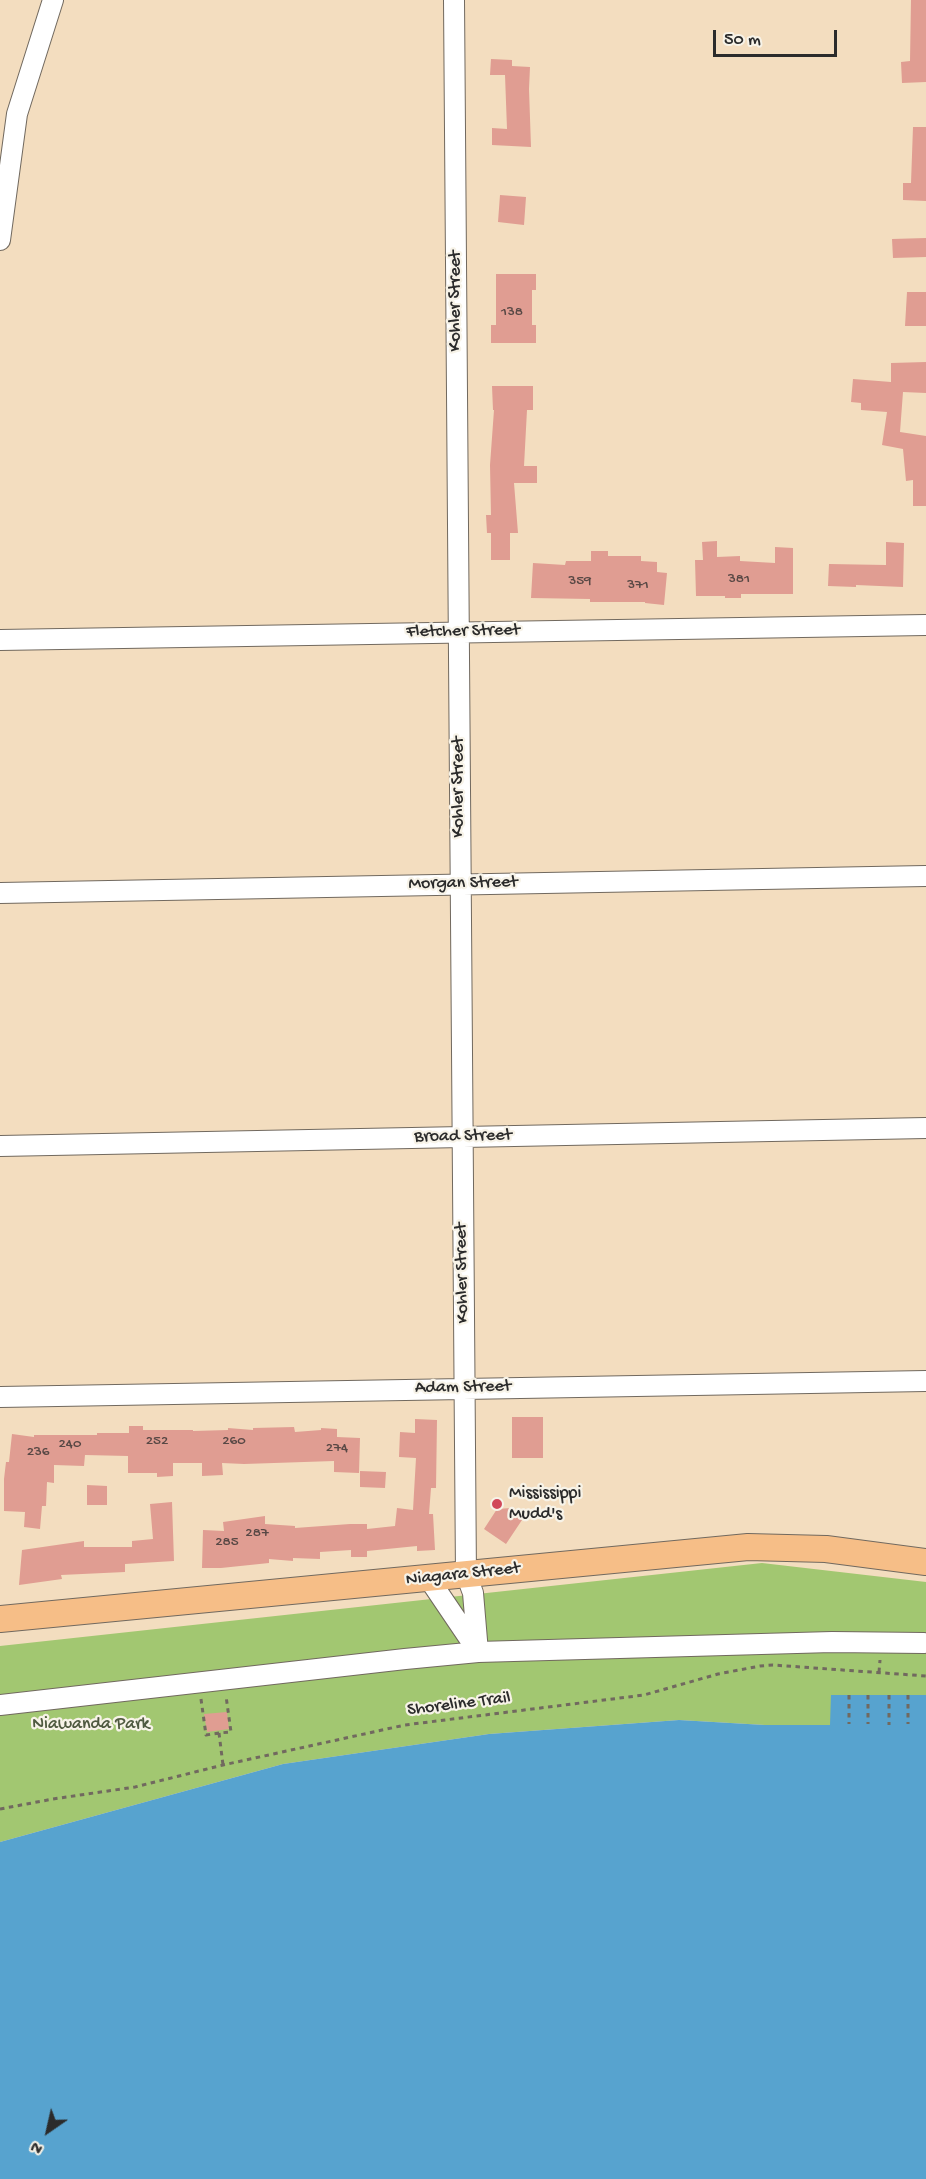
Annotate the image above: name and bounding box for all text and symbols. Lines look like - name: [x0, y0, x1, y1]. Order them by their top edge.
- scale bar: [716, 18, 840, 56]
- text: 50 m: [724, 30, 761, 51]
- street label: Kohler Street: [445, 251, 467, 351]
- house number: 138: [501, 304, 523, 322]
- house number: 381: [728, 571, 750, 589]
- house number: 359: [568, 573, 592, 591]
- house number: 371: [627, 577, 649, 595]
- street label: Fletcher Street: [406, 620, 520, 644]
- street label: Kohler Street: [448, 737, 470, 837]
- street label: Morgan Street: [408, 872, 518, 896]
- street label: Broad Street: [414, 1125, 512, 1149]
- street label: Kohler Street: [451, 1222, 475, 1324]
- street label: Adam Street: [415, 1376, 511, 1400]
- house number: 252: [146, 1433, 168, 1451]
- house number: 260: [222, 1433, 246, 1451]
- house number: 240: [59, 1436, 81, 1454]
- house number: 274: [326, 1440, 348, 1458]
- house number: 236: [27, 1444, 49, 1462]
- place label: Mississippi Mudd's: [509, 1483, 581, 1526]
- marker: Mississippi Mudd's: [490, 1497, 504, 1511]
- house number: 287: [245, 1525, 269, 1543]
- house number: 285: [215, 1534, 239, 1552]
- street label: Niagara Street: [405, 1558, 521, 1592]
- street label: Shoreline Trail: [406, 1688, 512, 1722]
- park label: Niawanda Park: [32, 1714, 150, 1736]
- north arrow: [18, 2101, 78, 2161]
- text: N: [28, 2136, 47, 2157]

